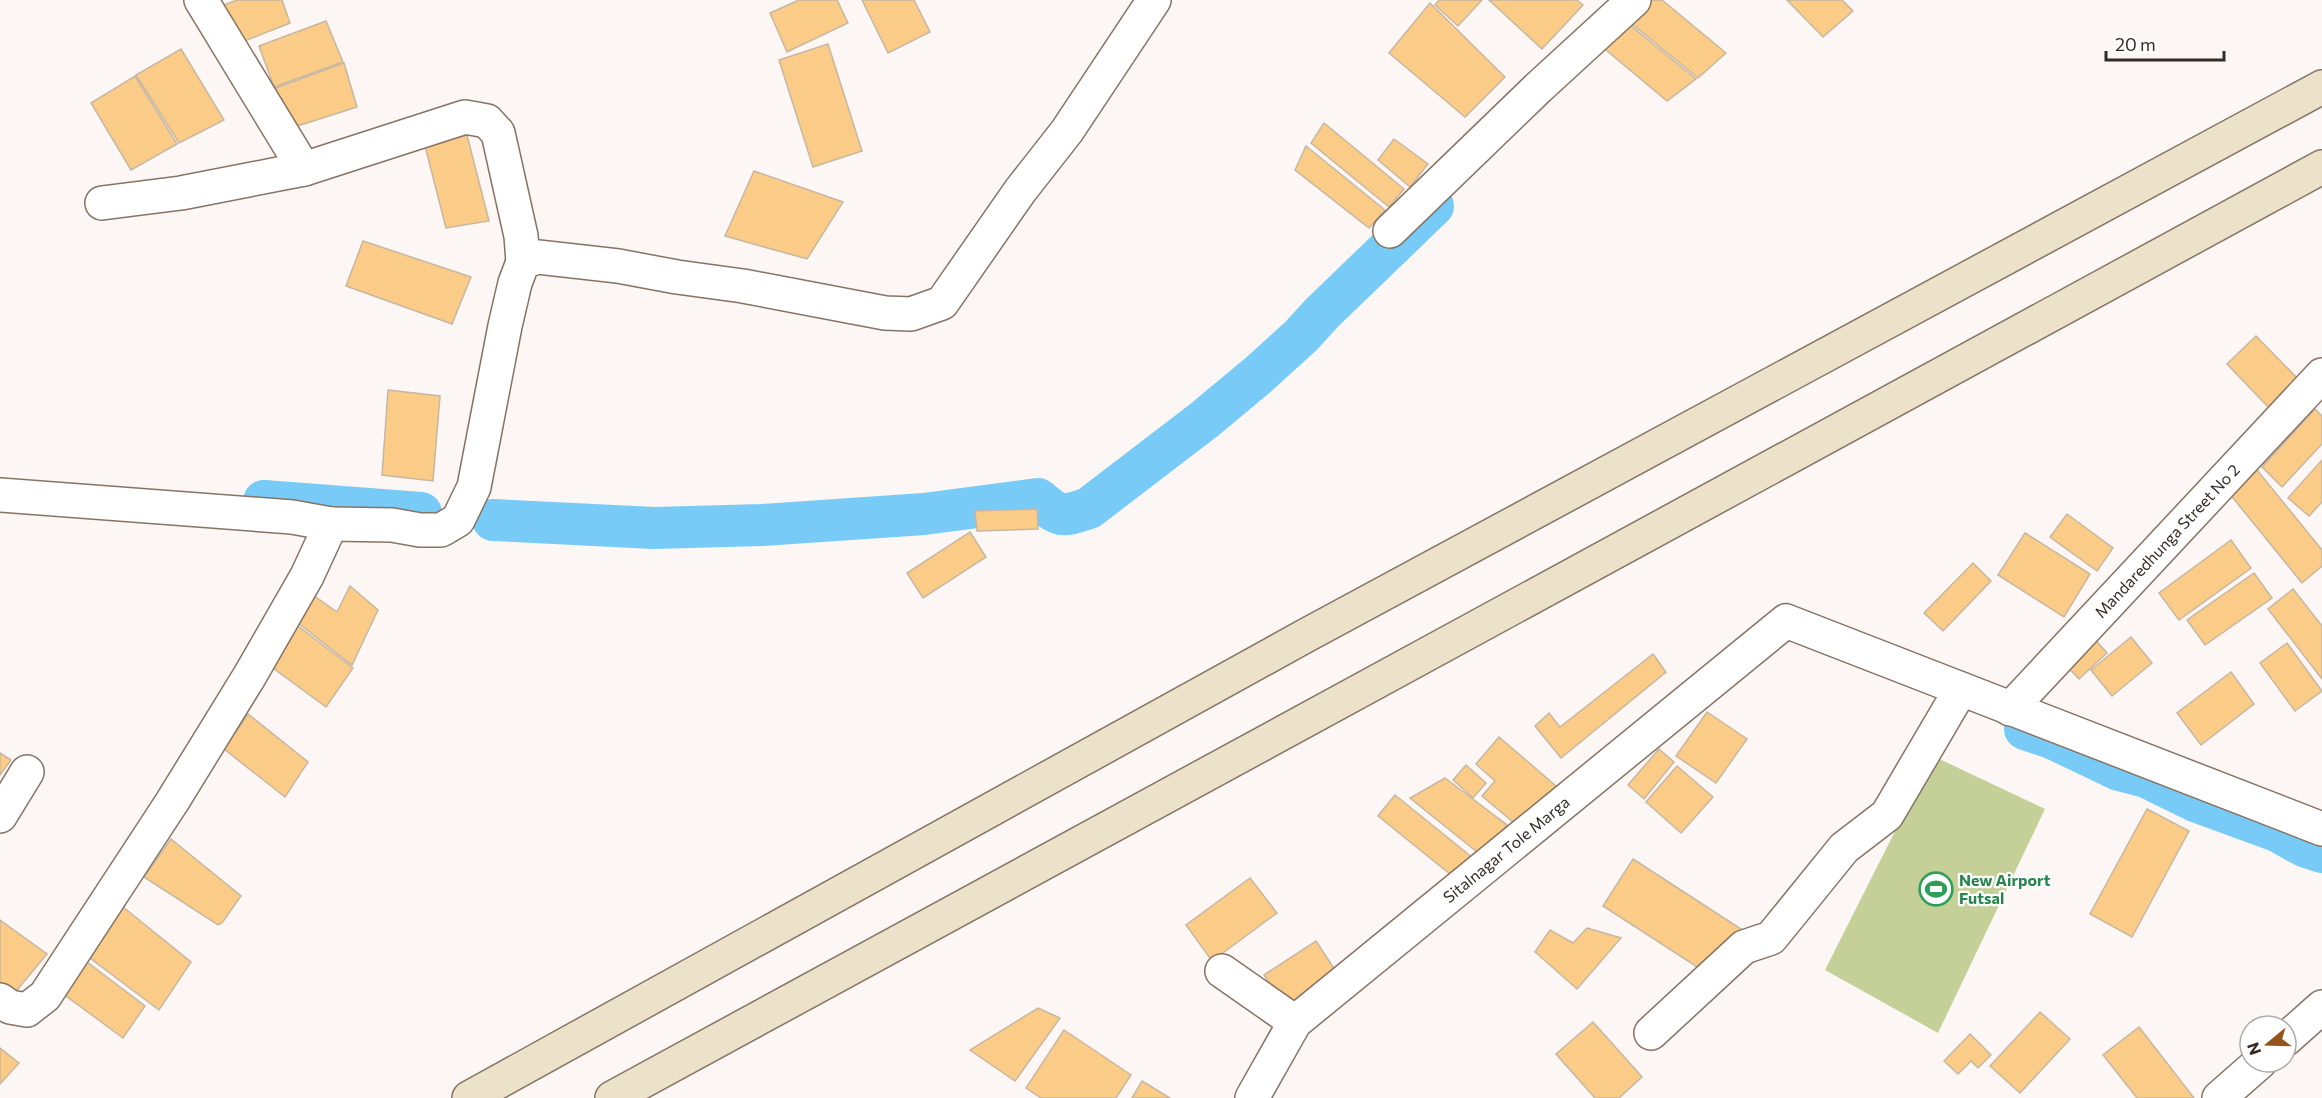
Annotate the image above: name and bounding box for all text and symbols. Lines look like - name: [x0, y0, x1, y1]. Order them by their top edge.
- scale bar: [2106, 24, 2224, 62]
- text: 20 m: [2115, 33, 2156, 55]
- street label: Mandaredhunga Street No 2: [2090, 460, 2243, 621]
- street label: Sitalnagar Tole Marga: [1439, 792, 1573, 906]
- place label: New Airport Futsal: [1959, 870, 2051, 907]
- sports icon: New Airport Futsal: [1918, 871, 1954, 907]
- north arrow: [2238, 1014, 2298, 1074]
- text: N: [2242, 1040, 2264, 1058]

